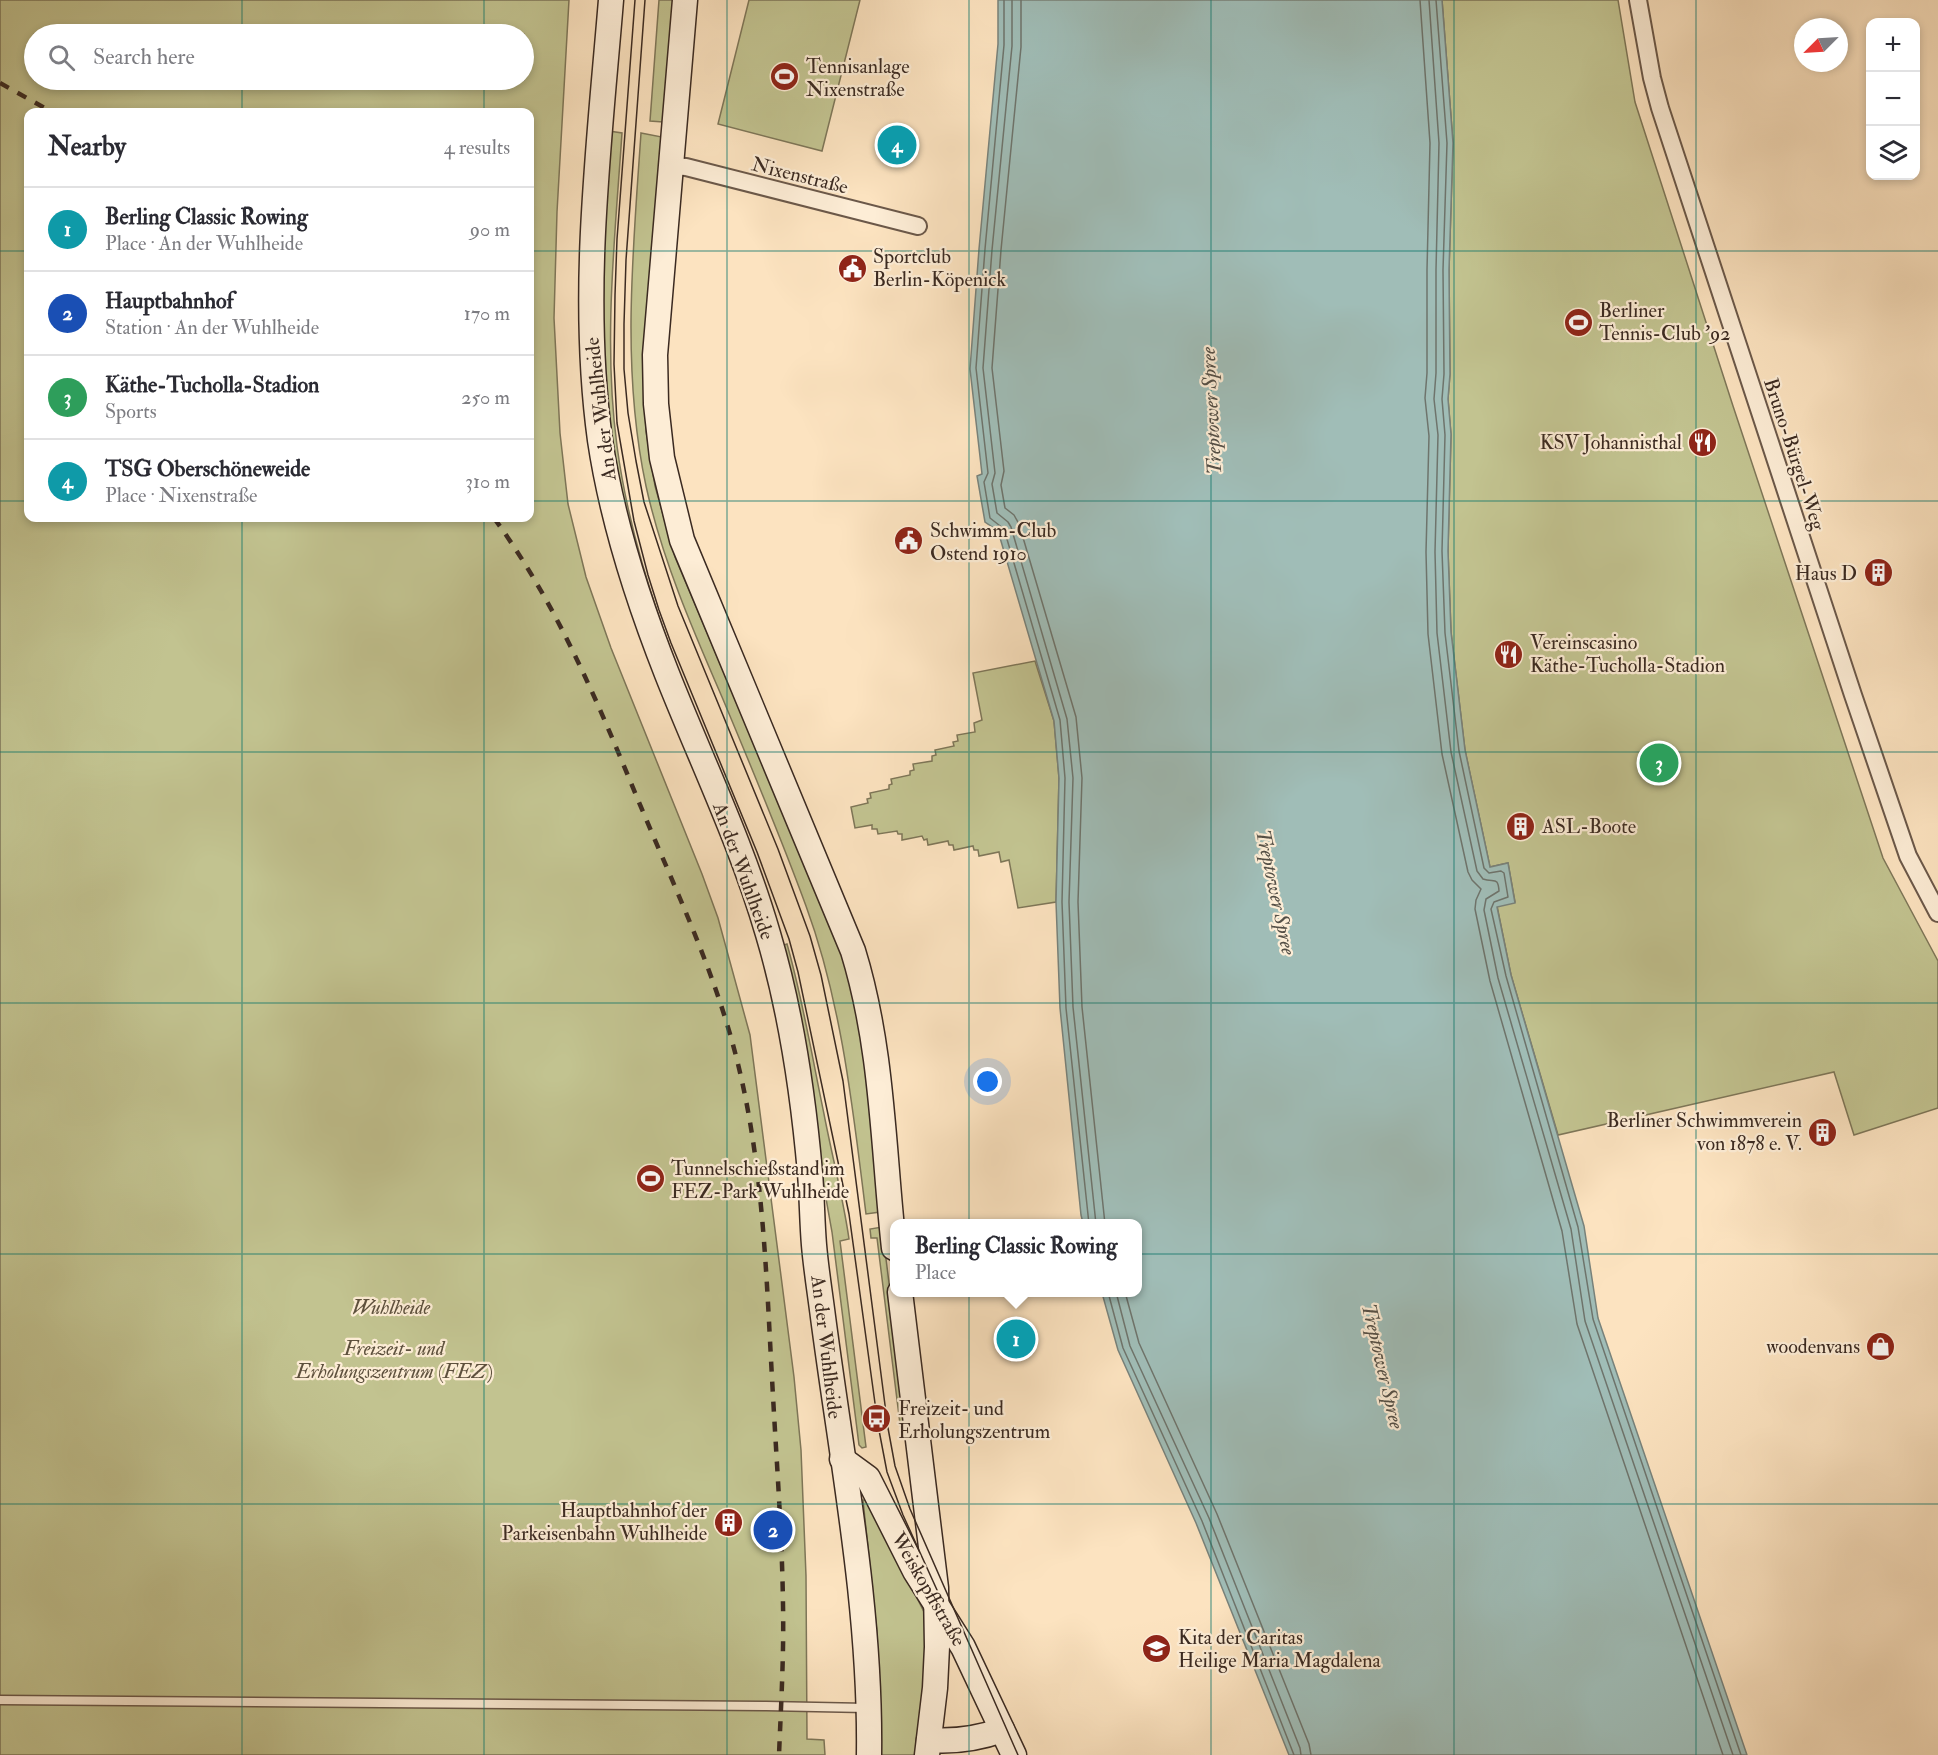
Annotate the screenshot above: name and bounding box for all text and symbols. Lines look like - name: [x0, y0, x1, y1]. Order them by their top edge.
- north arrow: [1794, 18, 1848, 72]
- map controls: [1866, 18, 1920, 180]
- button: +: [1866, 18, 1920, 72]
- search box: [24, 24, 534, 90]
- icon: search: [45, 41, 78, 74]
- text: Search here: [93, 43, 195, 71]
- place label: Tennisanlage Nixenstraße: [806, 54, 910, 102]
- sports icon: Tennisanlage Nixenstraße: [769, 61, 801, 93]
- button: −: [1866, 72, 1920, 126]
- pin: 4: [878, 122, 916, 168]
- button: layers: [1866, 126, 1920, 180]
- text: Nearby: [48, 131, 126, 163]
- text: 4 results: [444, 135, 510, 160]
- street label: Nixenstraße: [749, 151, 851, 200]
- text: Berling Classic Rowing: [105, 203, 308, 231]
- text: 1: [64, 217, 71, 242]
- text: 90 m: [470, 217, 510, 242]
- text: Place · An der Wuhlheide: [105, 231, 303, 256]
- place label: Sportclub Berlin-Köpenick: [873, 244, 1006, 293]
- public building icon: Sportclub Berlin-Köpenick: [836, 252, 868, 284]
- text: Hauptbahnhof: [105, 287, 234, 315]
- place label: Berliner Tennis-Club '92: [1599, 298, 1730, 346]
- text: 2: [62, 301, 73, 326]
- text: 170 m: [464, 301, 510, 326]
- sports icon: Berliner Tennis-Club '92: [1562, 306, 1594, 338]
- text: Station · An der Wuhlheide: [105, 315, 319, 340]
- street label: An der Wuhlheide: [579, 336, 622, 483]
- water label: Treptower Spree: [1195, 345, 1228, 475]
- text: Käthe-Tucholla-Stadion: [105, 371, 319, 399]
- street label: Bruno-Bürgel-Weg: [1758, 375, 1831, 534]
- text: 3: [64, 385, 71, 410]
- text: 250 m: [461, 385, 510, 410]
- text: Sports: [105, 399, 157, 424]
- restaurant icon: KSV Johannisthal: [1687, 426, 1719, 458]
- place label: KSV Johannisthal: [1540, 430, 1682, 455]
- text: TSG Oberschöneweide: [105, 455, 310, 483]
- text: 4: [62, 469, 73, 494]
- text: 310 m: [465, 469, 510, 494]
- text: Place · Nixenstraße: [105, 483, 257, 508]
- place label: Schwimm-Club Ostend 1910: [930, 518, 1057, 566]
- public building icon: Schwimm-Club Ostend 1910: [893, 525, 925, 557]
- building icon: Haus D: [1862, 557, 1894, 589]
- place label: Haus D: [1795, 561, 1857, 586]
- place label: Vereinscasino Käthe-Tucholla-Stadion: [1530, 630, 1725, 678]
- restaurant icon: Vereinscasino Käthe-Tucholla-Stadion: [1493, 638, 1525, 670]
- pin: 3: [1640, 740, 1678, 786]
- street label: An der Wuhlheide: [707, 798, 780, 943]
- building icon: ASL-Boote: [1505, 810, 1537, 842]
- place label: ASL-Boote: [1541, 814, 1636, 839]
- water label: Treptower Spree: [1249, 827, 1302, 958]
- your location: [973, 1067, 1002, 1096]
- place label: Berliner Schwimmverein von 1878 e. V.: [1606, 1108, 1802, 1156]
- building icon: Berliner Schwimmverein von 1878 e. V.: [1807, 1116, 1839, 1148]
- place label: Tunnelschießstand im FEZ-Park Wuhlheide: [671, 1156, 849, 1204]
- sports icon: Tunnelschießstand im FEZ-Park Wuhlheide: [634, 1163, 666, 1195]
- popup: [890, 1219, 1142, 1297]
- text: Berling Classic Rowing: [915, 1232, 1117, 1260]
- text: Place: [915, 1260, 956, 1285]
- street label: An der Wuhlheide: [805, 1273, 848, 1420]
- park label: Wuhlheide: [352, 1295, 431, 1320]
- water label: Treptower Spree: [1355, 1301, 1410, 1432]
- pin: 1: [996, 1316, 1036, 1362]
- shop icon: woodenvans: [1865, 1330, 1897, 1362]
- place label: woodenvans: [1766, 1334, 1860, 1359]
- park label: Freizeit- und Erholungszentrum (FEZ): [293, 1336, 493, 1384]
- place label: Freizeit- und Erholungszentrum: [898, 1396, 1051, 1444]
- bus stop icon: Freizeit- und Erholungszentrum: [861, 1403, 893, 1435]
- place label: Hauptbahnhof der Parkeisenbahn Wuhlheide: [502, 1498, 708, 1546]
- building icon: Hauptbahnhof der Parkeisenbahn Wuhlheide: [712, 1506, 744, 1538]
- pin: 2: [754, 1508, 792, 1552]
- street label: Weiskopffstraße: [884, 1527, 971, 1651]
- place label: Kita der Caritas Heilige Maria Magdalena: [1178, 1625, 1381, 1673]
- school or university icon: Kita der Caritas Heilige Maria Magdalena: [1141, 1633, 1173, 1665]

